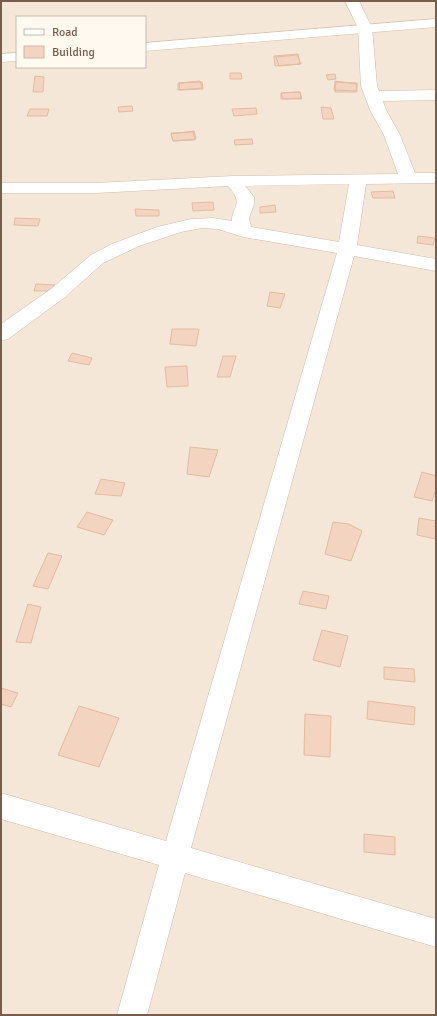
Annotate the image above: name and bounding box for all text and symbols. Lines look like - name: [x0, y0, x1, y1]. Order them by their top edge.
- legend: [16, 16, 146, 68]
- text: Road: [52, 25, 78, 40]
- text: Building: [52, 45, 95, 60]

